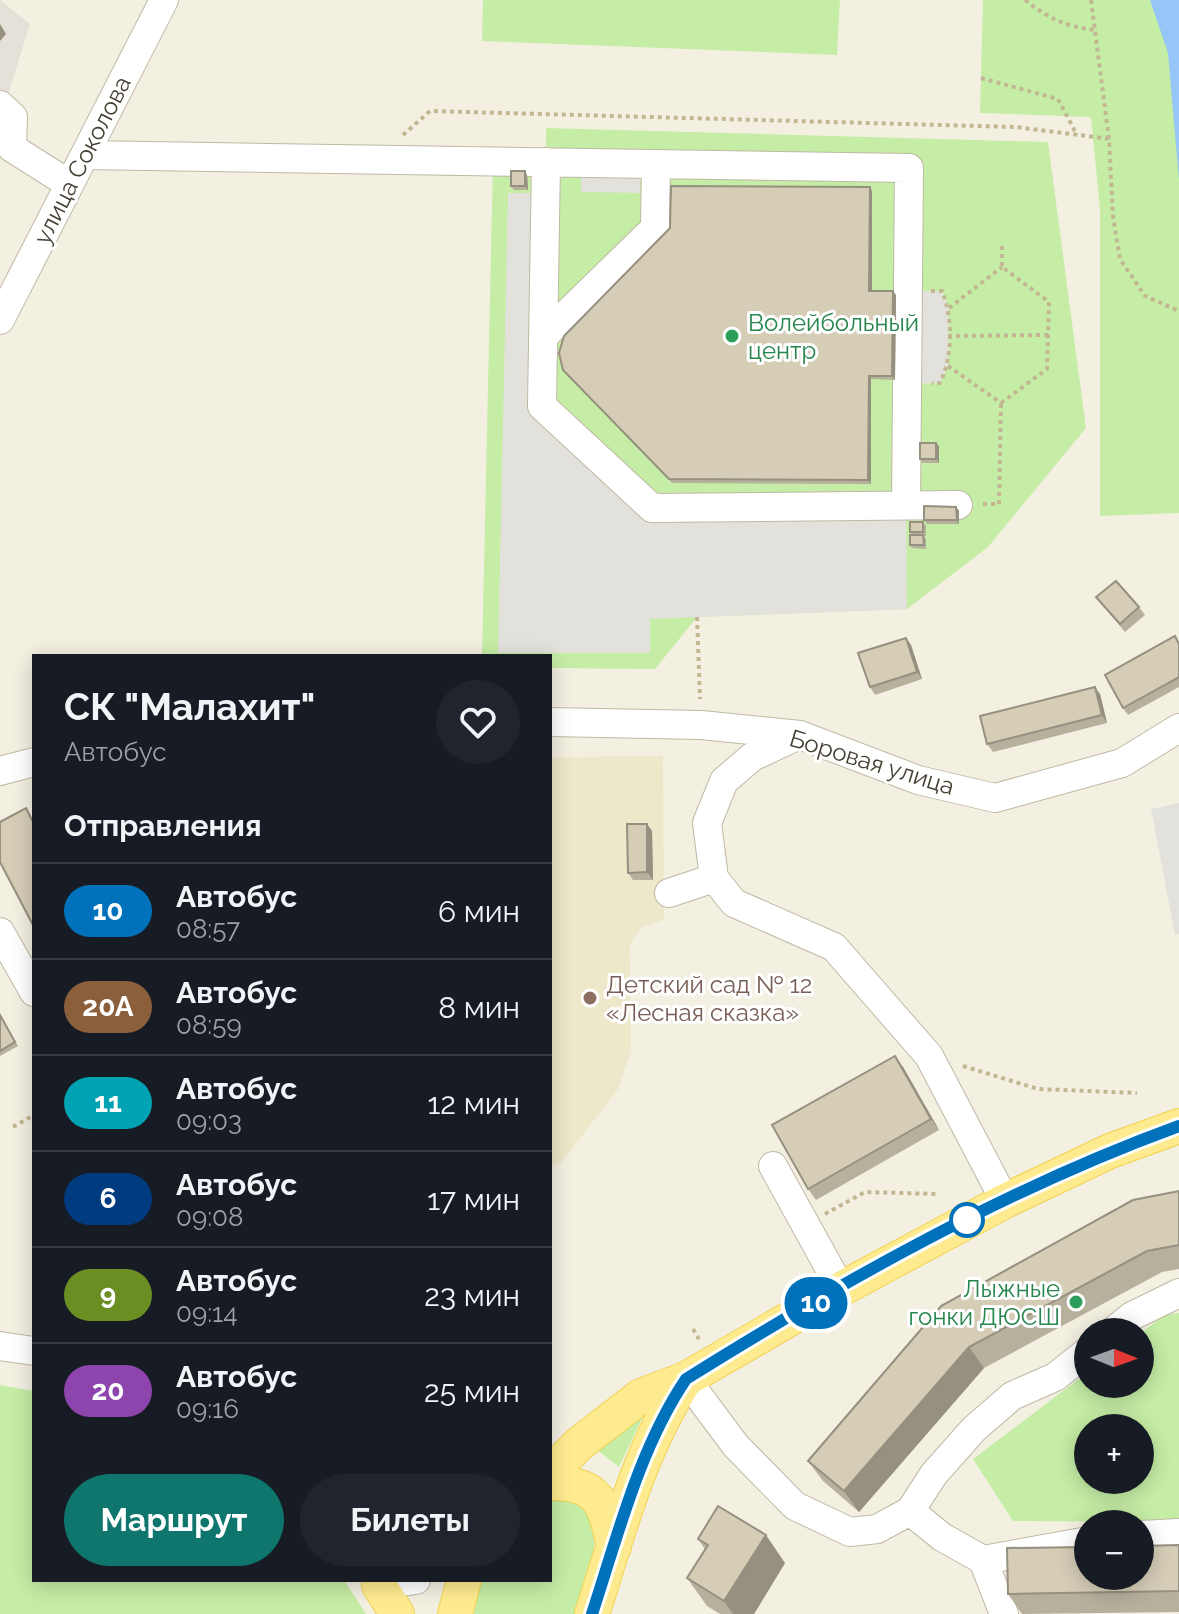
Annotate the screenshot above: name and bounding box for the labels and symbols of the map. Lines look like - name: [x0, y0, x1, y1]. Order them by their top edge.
- street label: улица Соколова: [27, 71, 137, 249]
- place label: Волейбольный центр: [748, 308, 919, 365]
- marker: Волейбольный центр: [723, 327, 741, 345]
- street label: Боровая улица: [786, 723, 958, 801]
- place label: Детский сад № 12 «Лесная сказка»: [606, 970, 812, 1027]
- marker: Детский сад № 12 «Лесная сказка»: [581, 989, 599, 1007]
- unlabelled marker: [950, 1203, 984, 1237]
- place label: Лыжные гонки ДЮСШ: [908, 1274, 1060, 1331]
- line badge: 10: [780, 1277, 852, 1329]
- marker: Лыжные гонки ДЮСШ: [1067, 1293, 1085, 1311]
- north arrow: [1074, 1318, 1154, 1398]

